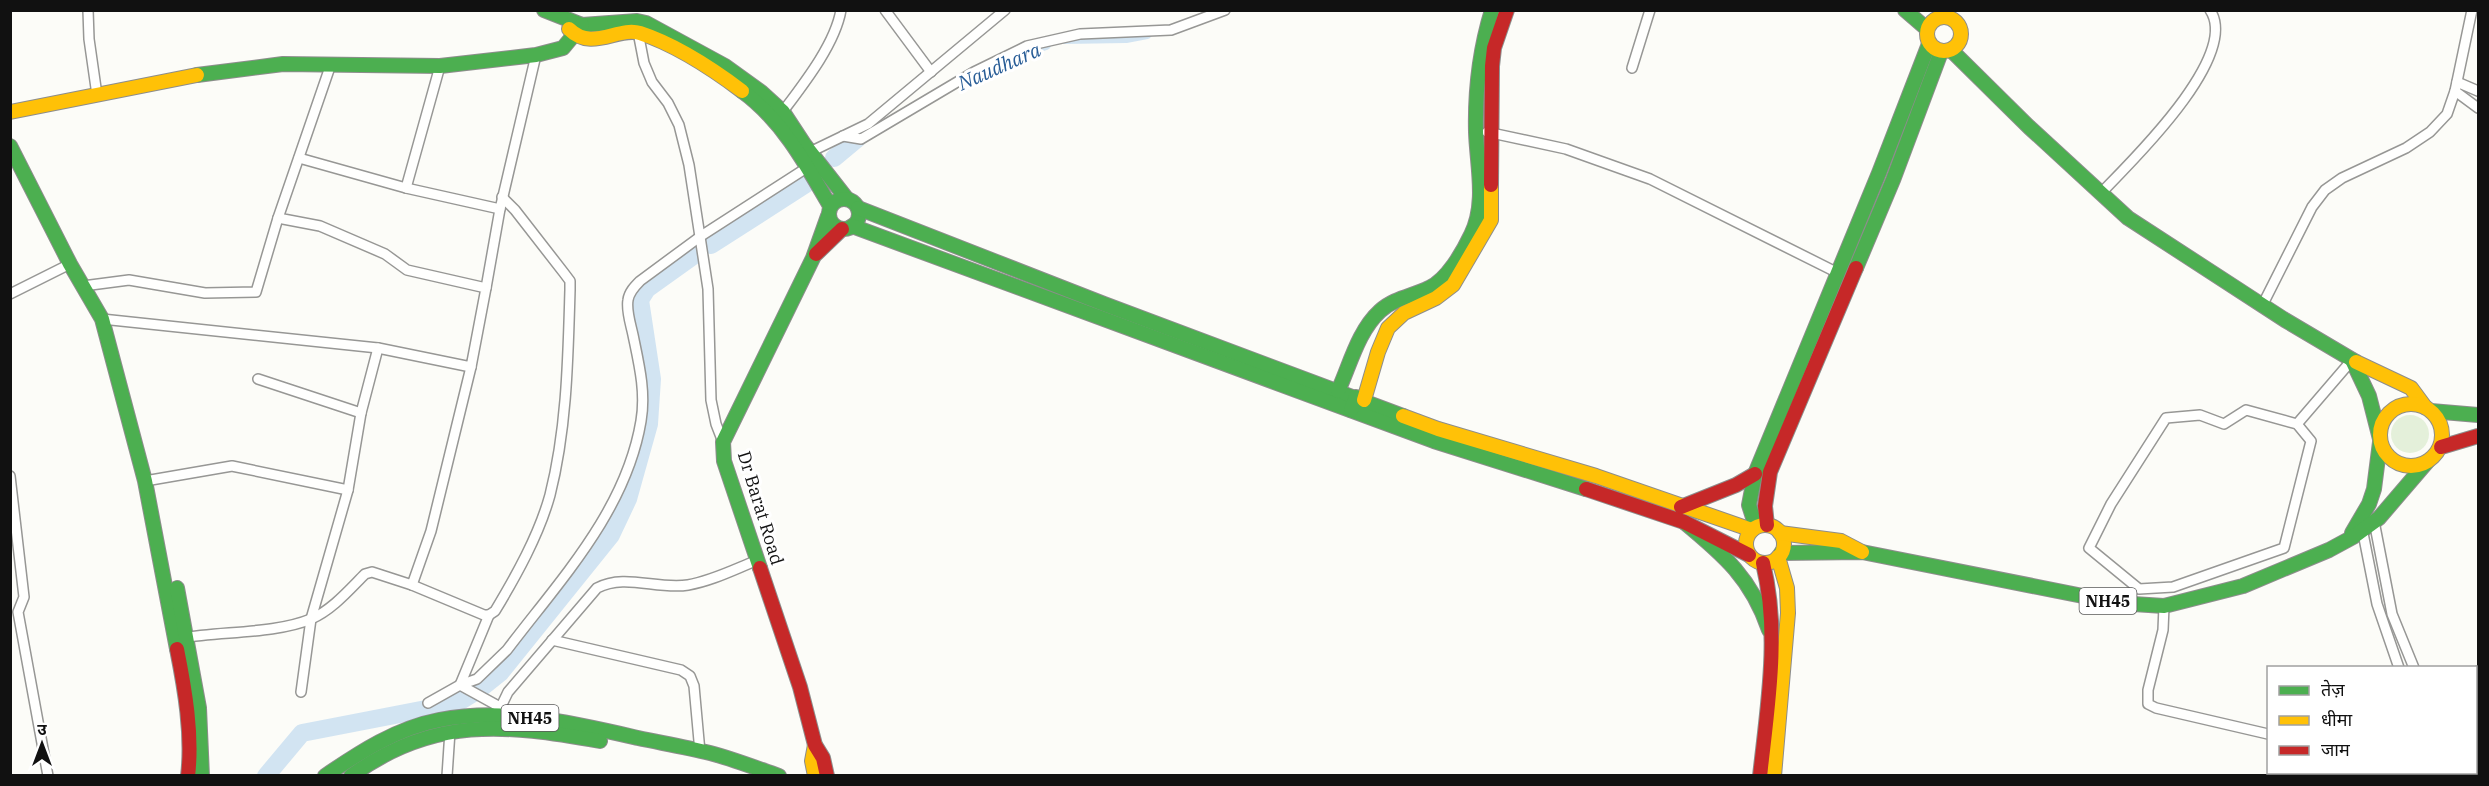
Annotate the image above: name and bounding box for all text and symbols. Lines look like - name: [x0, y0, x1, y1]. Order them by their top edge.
- water label: Naudhara: [952, 36, 1045, 97]
- street label: Dr Barat Road: [733, 448, 789, 568]
- road number: NH45: [2080, 588, 2136, 614]
- legend: [2267, 666, 2477, 774]
- text: तेज़: [2321, 678, 2345, 701]
- road number: NH45: [502, 705, 558, 731]
- text: धीमा: [2321, 708, 2352, 731]
- north arrow: [12, 714, 72, 774]
- text: उ: [37, 719, 47, 739]
- text: जाम: [2321, 738, 2351, 761]

